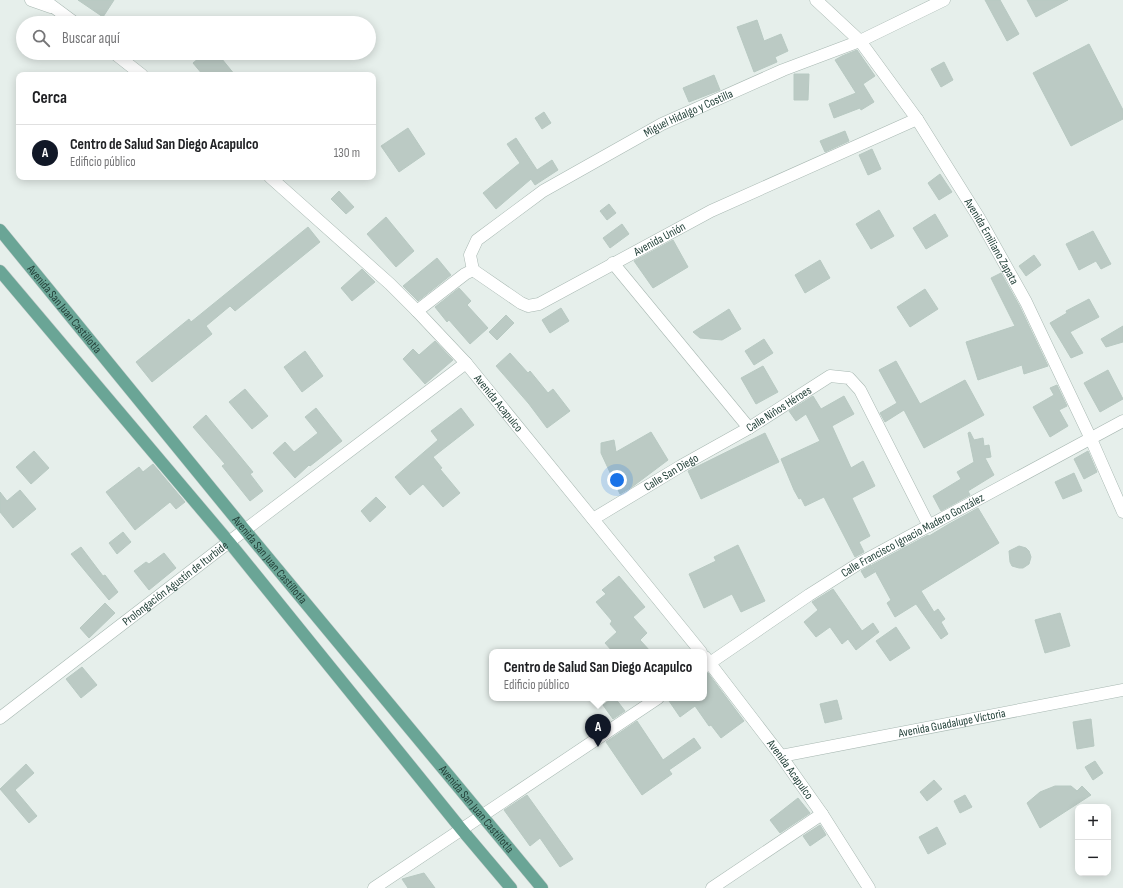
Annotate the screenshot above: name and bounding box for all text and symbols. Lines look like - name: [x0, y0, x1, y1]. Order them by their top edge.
- search box: [16, 16, 376, 60]
- icon: search: [30, 27, 52, 49]
- text: Buscar aquí: [62, 29, 120, 48]
- street label: Miguel Hidalgo y Costilla: [641, 86, 736, 141]
- text: Cerca: [32, 88, 67, 108]
- text: Centro de Salud San Diego Acapulco: [70, 135, 258, 154]
- text: A: [42, 145, 48, 161]
- text: 130 m: [334, 145, 360, 161]
- text: Edificio público: [70, 154, 136, 170]
- street label: Avenida Emiliano Zapata: [960, 195, 1022, 288]
- street label: Avenida Unión: [630, 219, 688, 260]
- street label: Avenida San Juan Castillotla: [23, 261, 105, 357]
- street label: Avenida Acapulco: [470, 371, 526, 435]
- street label: Calle Niños Héroes: [744, 383, 814, 436]
- street label: Calle San Diego: [641, 451, 701, 495]
- your location: [607, 470, 627, 490]
- street label: Calle Francisco Ignacio Madero González: [838, 490, 988, 581]
- street label: Avenida San Juan Castillotla: [228, 512, 310, 607]
- street label: Prolongación Agustín de Iturbide: [119, 538, 232, 629]
- popup: [489, 649, 707, 701]
- text: Centro de Salud San Diego Acapulco: [504, 658, 692, 677]
- text: Edificio público: [504, 677, 570, 693]
- street label: Avenida Guadalupe Victoria: [896, 706, 1007, 741]
- pin: A: [585, 714, 611, 747]
- street label: Avenida Acapulco: [763, 736, 816, 802]
- street label: Avenida San Juan Castillotla: [435, 762, 517, 857]
- map controls: [1075, 804, 1111, 876]
- button: +: [1075, 804, 1111, 840]
- button: −: [1075, 840, 1111, 876]

